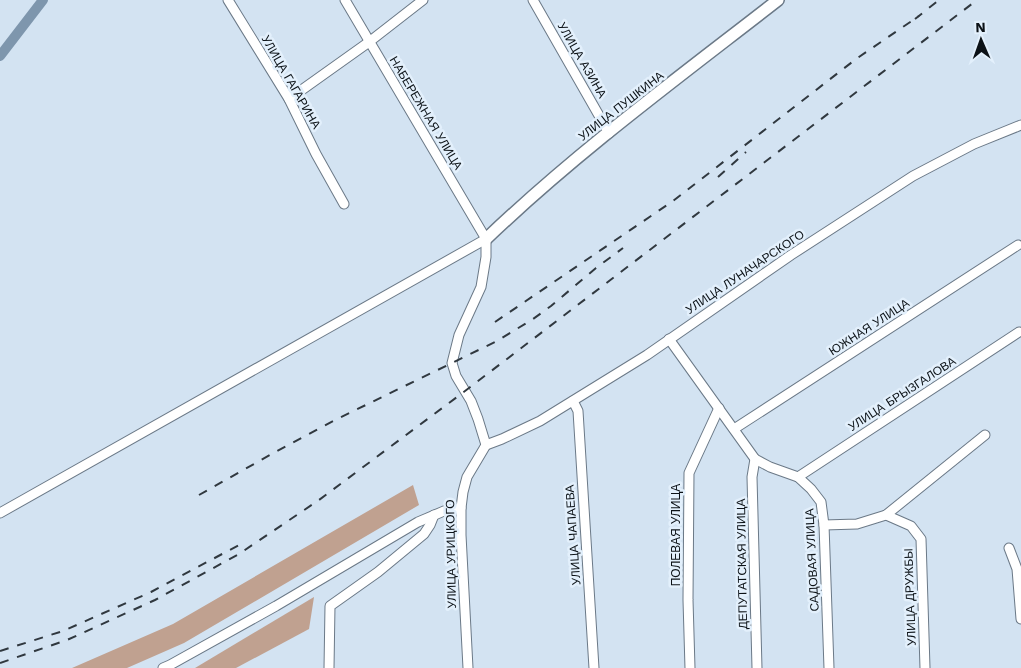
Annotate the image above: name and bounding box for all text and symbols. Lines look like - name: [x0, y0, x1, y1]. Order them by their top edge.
- north arrow: [956, 15, 1006, 65]
- text: N: [975, 19, 986, 35]
- street label: УЛИЦА АЗИНА: [555, 20, 609, 100]
- street label: УЛИЦА ГАГАРИНА: [259, 33, 323, 131]
- street label: НАБЕРЕЖНАЯ УЛИЦА: [387, 54, 465, 172]
- street label: УЛИЦА ПУШКИНА: [576, 68, 666, 144]
- street label: УЛИЦА ЛУНАЧАРСКОГО: [683, 227, 807, 317]
- street label: ЮЖНАЯ УЛИЦА: [826, 296, 912, 358]
- street label: УЛИЦА БРЫЗГАЛОВА: [846, 354, 958, 434]
- street label: УЛИЦА ЧАПАЕВА: [563, 484, 583, 586]
- street label: ПОЛЕВАЯ УЛИЦА: [669, 484, 683, 586]
- street label: УЛИЦА УРИЦКОГО: [443, 499, 459, 609]
- street label: ДЕПУТАТСКАЯ УЛИЦА: [734, 499, 750, 629]
- street label: САДОВАЯ УЛИЦА: [802, 508, 822, 612]
- street label: УЛИЦА ДРУЖБЫ: [901, 548, 919, 646]

